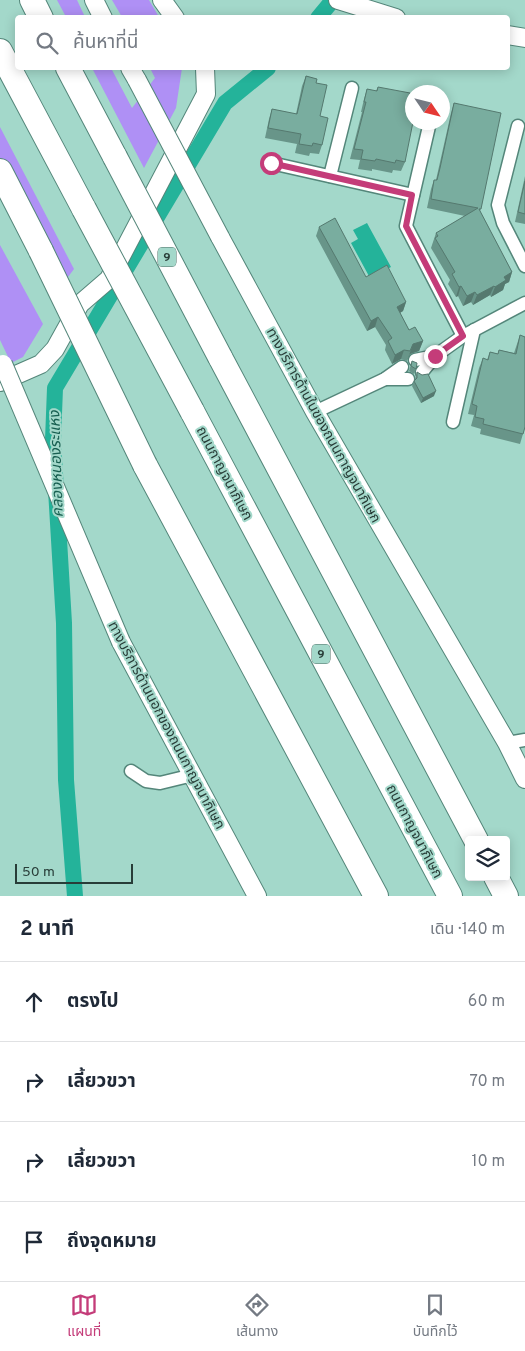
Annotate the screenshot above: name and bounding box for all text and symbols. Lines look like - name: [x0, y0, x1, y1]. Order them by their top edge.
- search box: [15, 15, 510, 70]
- icon: search: [33, 29, 61, 57]
- text: ค้นหาที่นี่: [73, 31, 138, 55]
- north arrow: [405, 85, 450, 130]
- route start: [260, 152, 283, 175]
- road number: 9: [158, 248, 176, 266]
- street label: ทางบริการด้านในของถนนกาญจนาภิเษก: [262, 325, 384, 526]
- route end: [424, 345, 447, 368]
- water label: คลองหนองระแหง: [46, 409, 69, 518]
- street label: ถนนกาญจนาภิเษก: [192, 424, 256, 524]
- street label: ทางบริการด้านนอกของถนนกาญจนาภิเษก: [103, 619, 228, 833]
- road number: 9: [312, 644, 330, 664]
- street label: ถนนกาญจนาภิเษก: [382, 782, 446, 882]
- map controls: [465, 836, 510, 881]
- button: layers: [465, 836, 510, 881]
- scale bar: [15, 861, 132, 884]
- text: 50 m: [22, 864, 55, 881]
- text: 2 นาที: [20, 916, 74, 943]
- text: เดิน · 140 m: [430, 920, 505, 940]
- icon: ahead: [20, 988, 48, 1016]
- text: ตรงไป: [67, 990, 119, 1014]
- text: 60 m: [468, 992, 505, 1012]
- icon: right: [20, 1068, 48, 1096]
- text: เลี้ยวขวา: [67, 1070, 136, 1094]
- text: 70 m: [470, 1072, 505, 1092]
- icon: right: [20, 1148, 48, 1176]
- text: เลี้ยวขวา: [67, 1150, 136, 1174]
- text: 10 m: [471, 1152, 505, 1172]
- icon: arrive: [20, 1228, 48, 1256]
- text: ถึงจุดหมาย: [67, 1230, 157, 1254]
- tab: แผนที่: [67, 1291, 101, 1342]
- tab: เส้นทาง: [236, 1291, 278, 1342]
- tab: บันทึกไว้: [413, 1291, 458, 1342]

